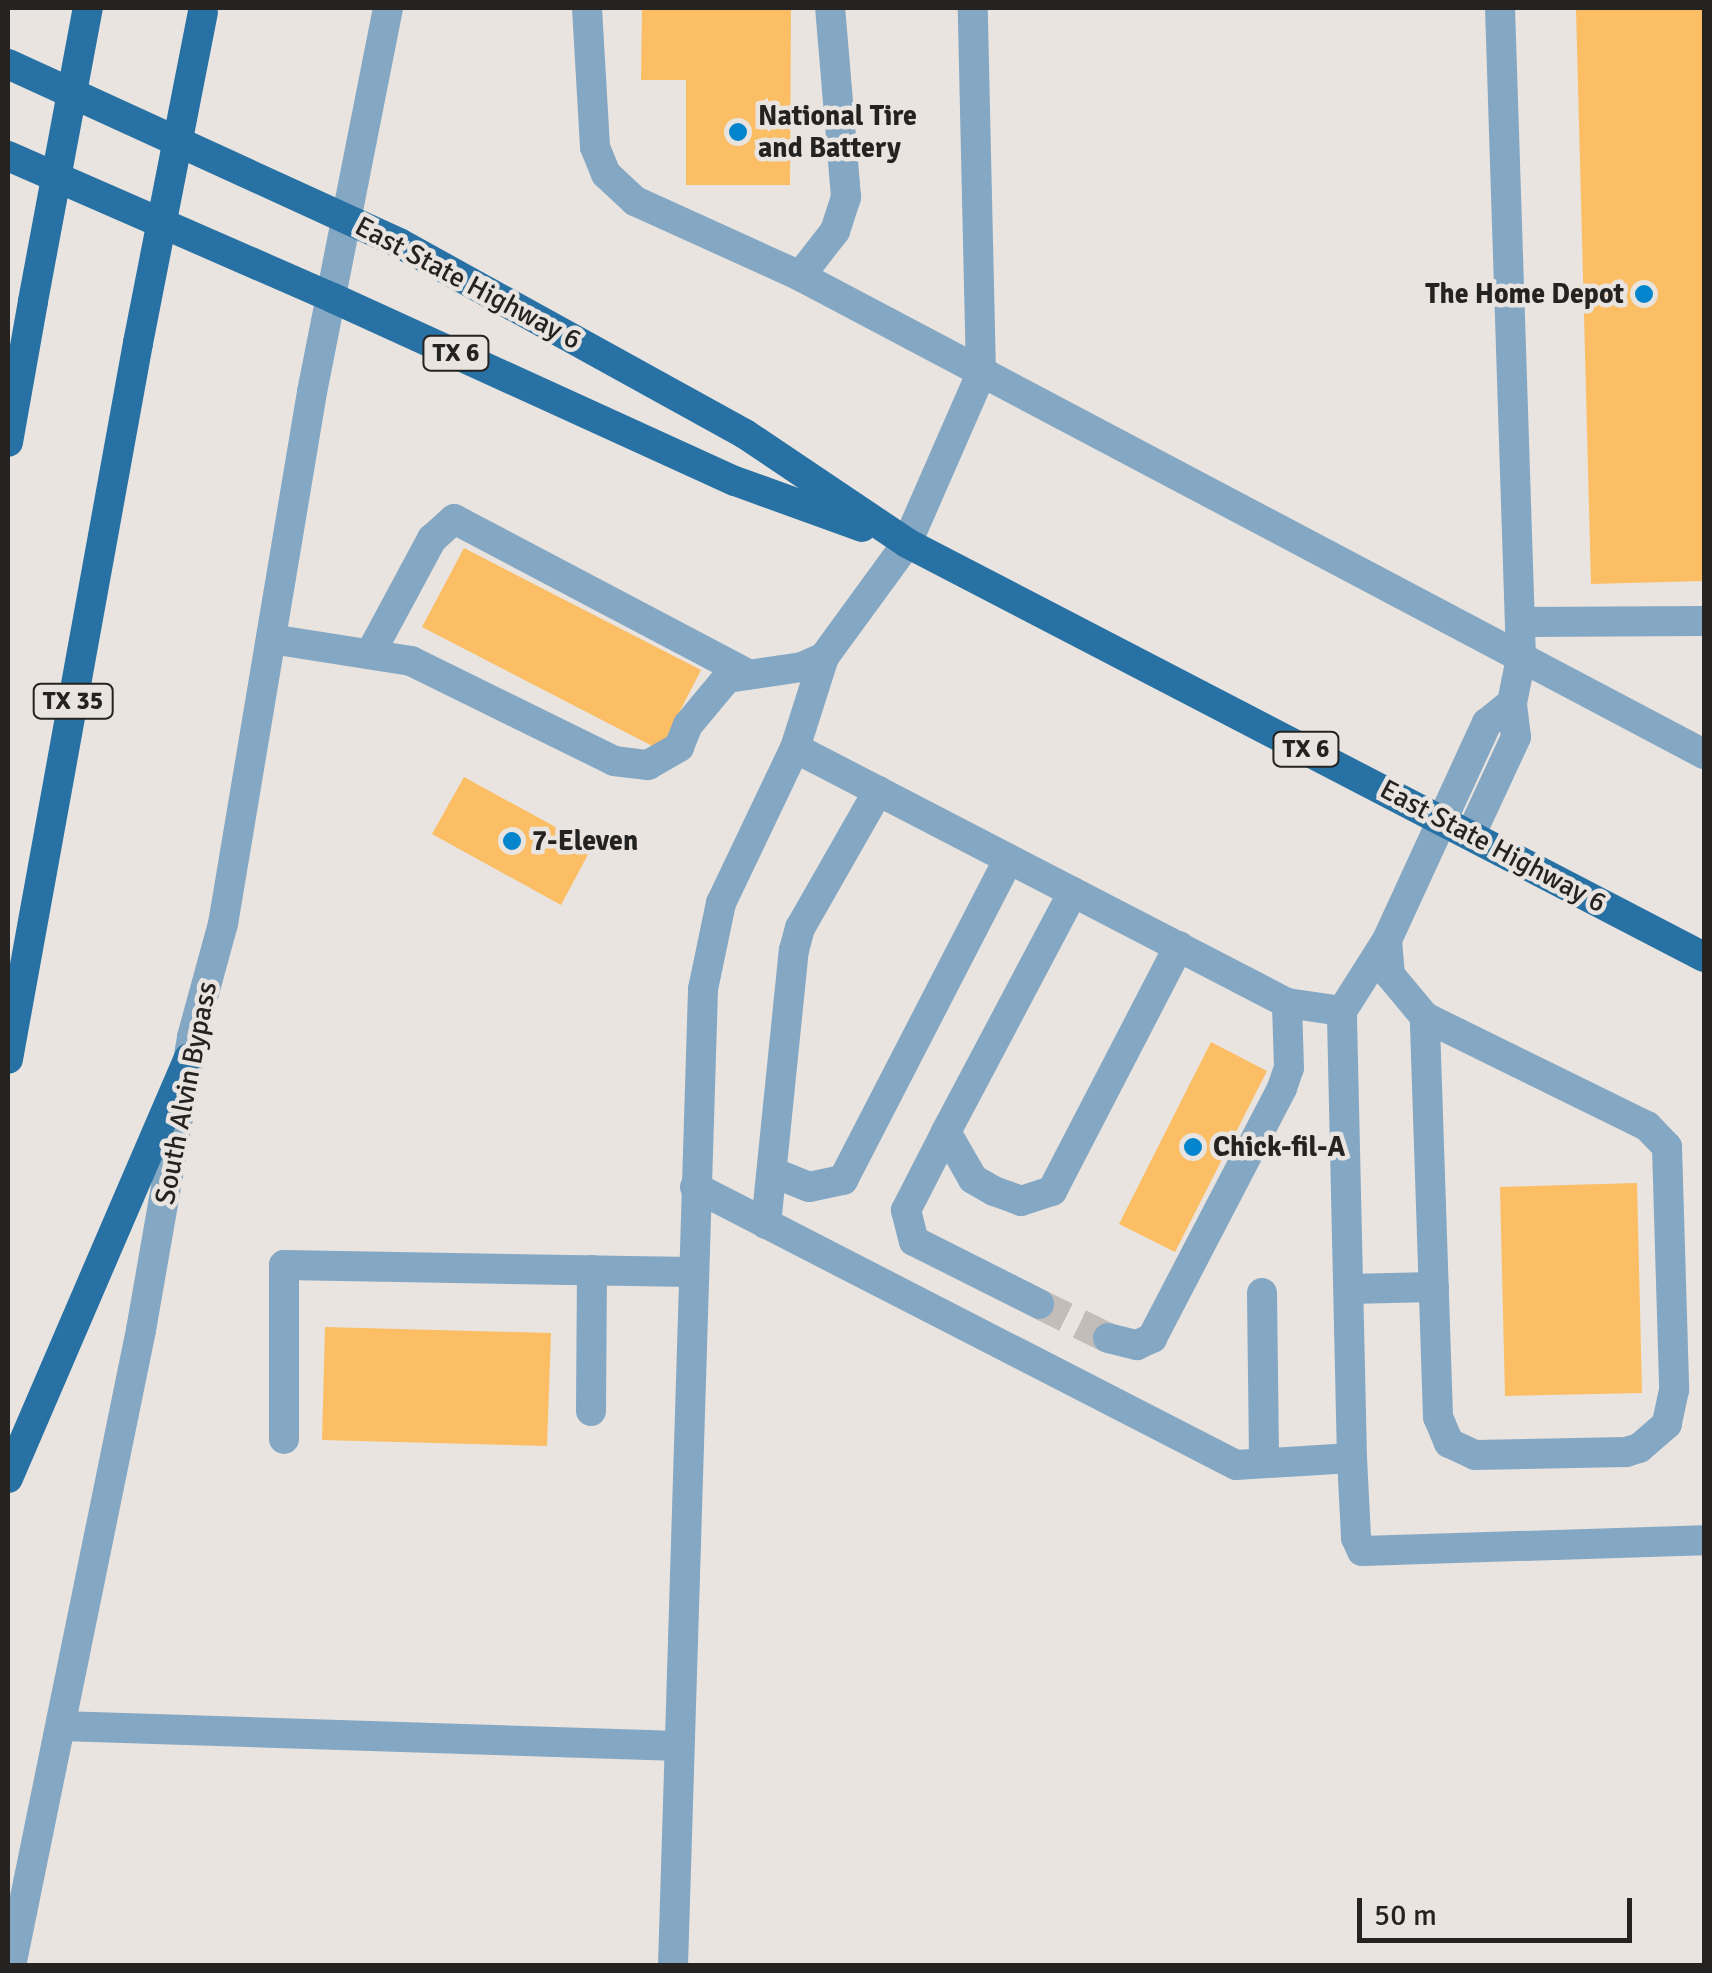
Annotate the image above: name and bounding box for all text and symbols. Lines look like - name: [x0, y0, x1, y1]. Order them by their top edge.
- place label: National Tire and Battery: [758, 99, 917, 165]
- marker: National Tire and Battery: [727, 121, 749, 143]
- street label: East State Highway 6: [349, 209, 587, 357]
- place label: The Home Depot: [1425, 277, 1624, 311]
- marker: The Home Depot: [1633, 283, 1655, 305]
- road number: TX 6: [421, 333, 491, 373]
- road number: TX 35: [30, 681, 116, 721]
- road number: TX 6: [1271, 729, 1341, 769]
- street label: East State Highway 6: [1374, 772, 1612, 920]
- place label: 7-Eleven: [532, 824, 638, 858]
- marker: 7-Eleven: [501, 830, 523, 852]
- street label: South Alvin Bypass: [148, 979, 224, 1207]
- place label: Chick-fil-A: [1213, 1130, 1345, 1164]
- marker: Chick-fil-A: [1182, 1136, 1204, 1158]
- scale bar: [1362, 1878, 1637, 1940]
- text: 50 m: [1374, 1897, 1437, 1934]

